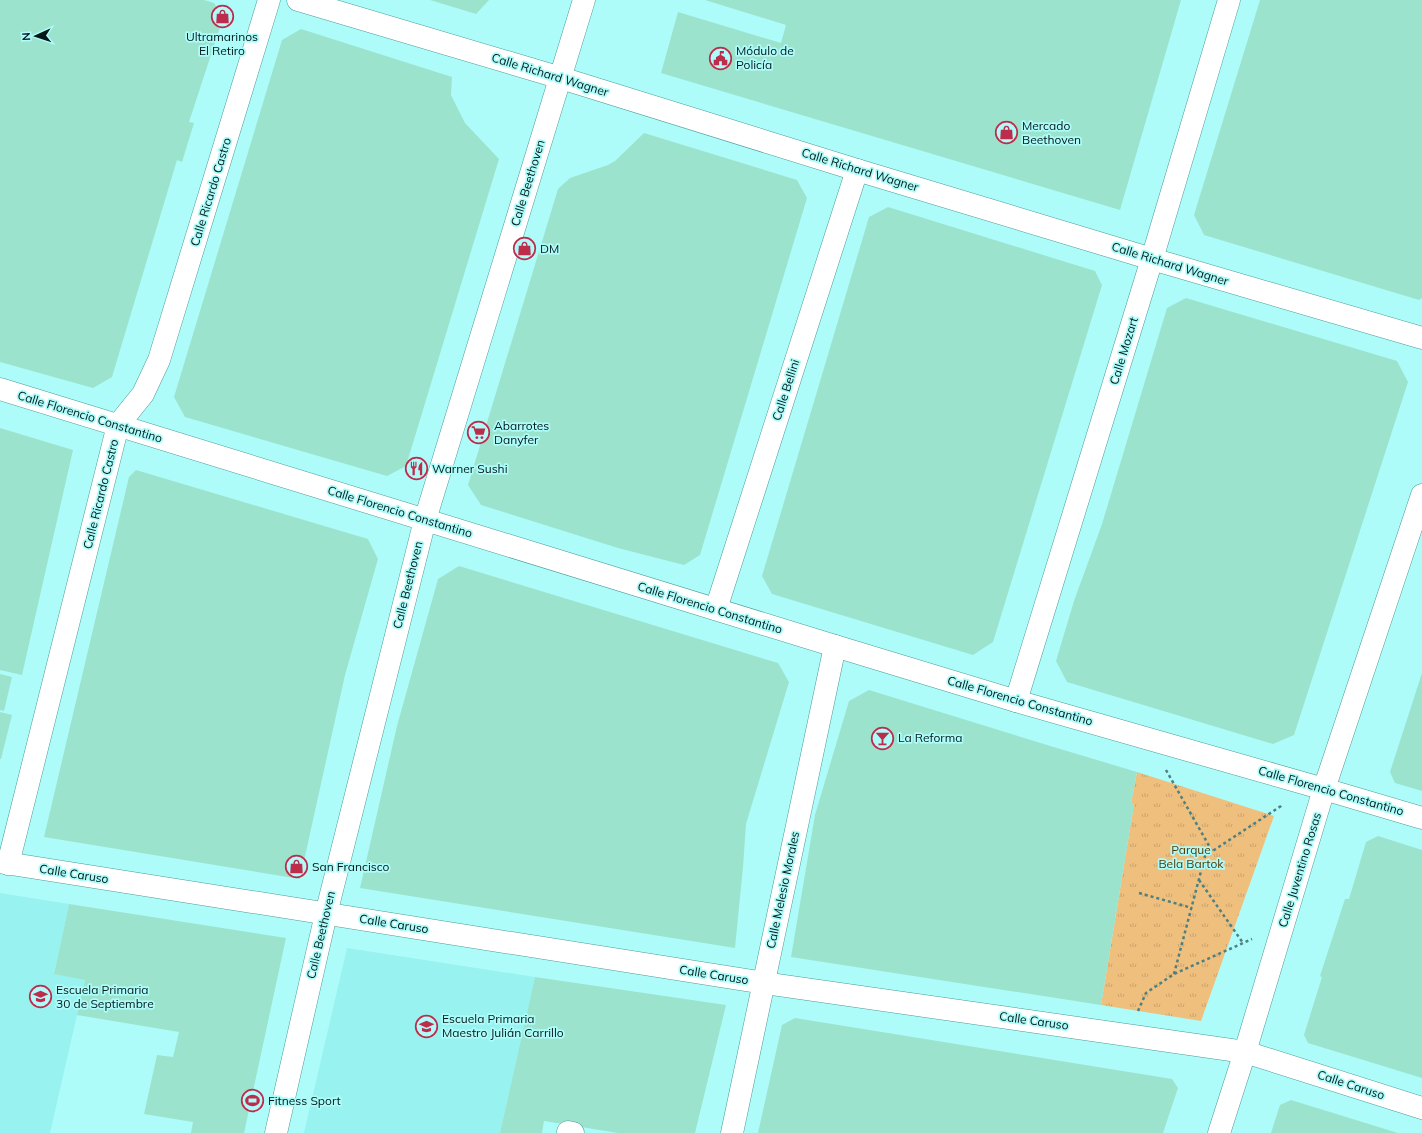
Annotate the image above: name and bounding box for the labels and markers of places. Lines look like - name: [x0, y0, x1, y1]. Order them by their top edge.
- shop icon: Ultramarinos El Retiro: [209, 3, 235, 29]
- place label: Ultramarinos El Retiro: [186, 29, 258, 58]
- place label: Módulo de Policía: [736, 43, 794, 72]
- public building icon: Módulo de Policía: [708, 45, 734, 71]
- place label: Mercado Beethoven: [1022, 118, 1081, 147]
- shop icon: Mercado Beethoven: [994, 120, 1020, 146]
- shop icon: DM: [511, 236, 537, 262]
- place label: DM: [540, 241, 559, 256]
- place label: Abarrotes Danyfer: [494, 418, 549, 447]
- supermarket icon: Abarrotes Danyfer: [465, 420, 491, 446]
- restaurant icon: Warner Sushi: [404, 456, 430, 482]
- place label: Warner Sushi: [432, 461, 508, 476]
- bar icon: La Reforma: [869, 725, 895, 751]
- place label: La Reforma: [898, 730, 962, 745]
- shop icon: San Francisco: [284, 854, 310, 880]
- place label: San Francisco: [312, 859, 390, 874]
- place label: Escuela Primaria 30 de Septiembre: [56, 982, 154, 1011]
- school or university icon: Escuela Primaria 30 de Septiembre: [28, 984, 54, 1010]
- place label: Escuela Primaria Maestro Julián Carrillo: [442, 1011, 564, 1040]
- school or university icon: Escuela Primaria Maestro Julián Carrillo: [413, 1013, 439, 1039]
- sports icon: Fitness Sport: [239, 1088, 265, 1114]
- place label: Fitness Sport: [268, 1093, 341, 1108]

